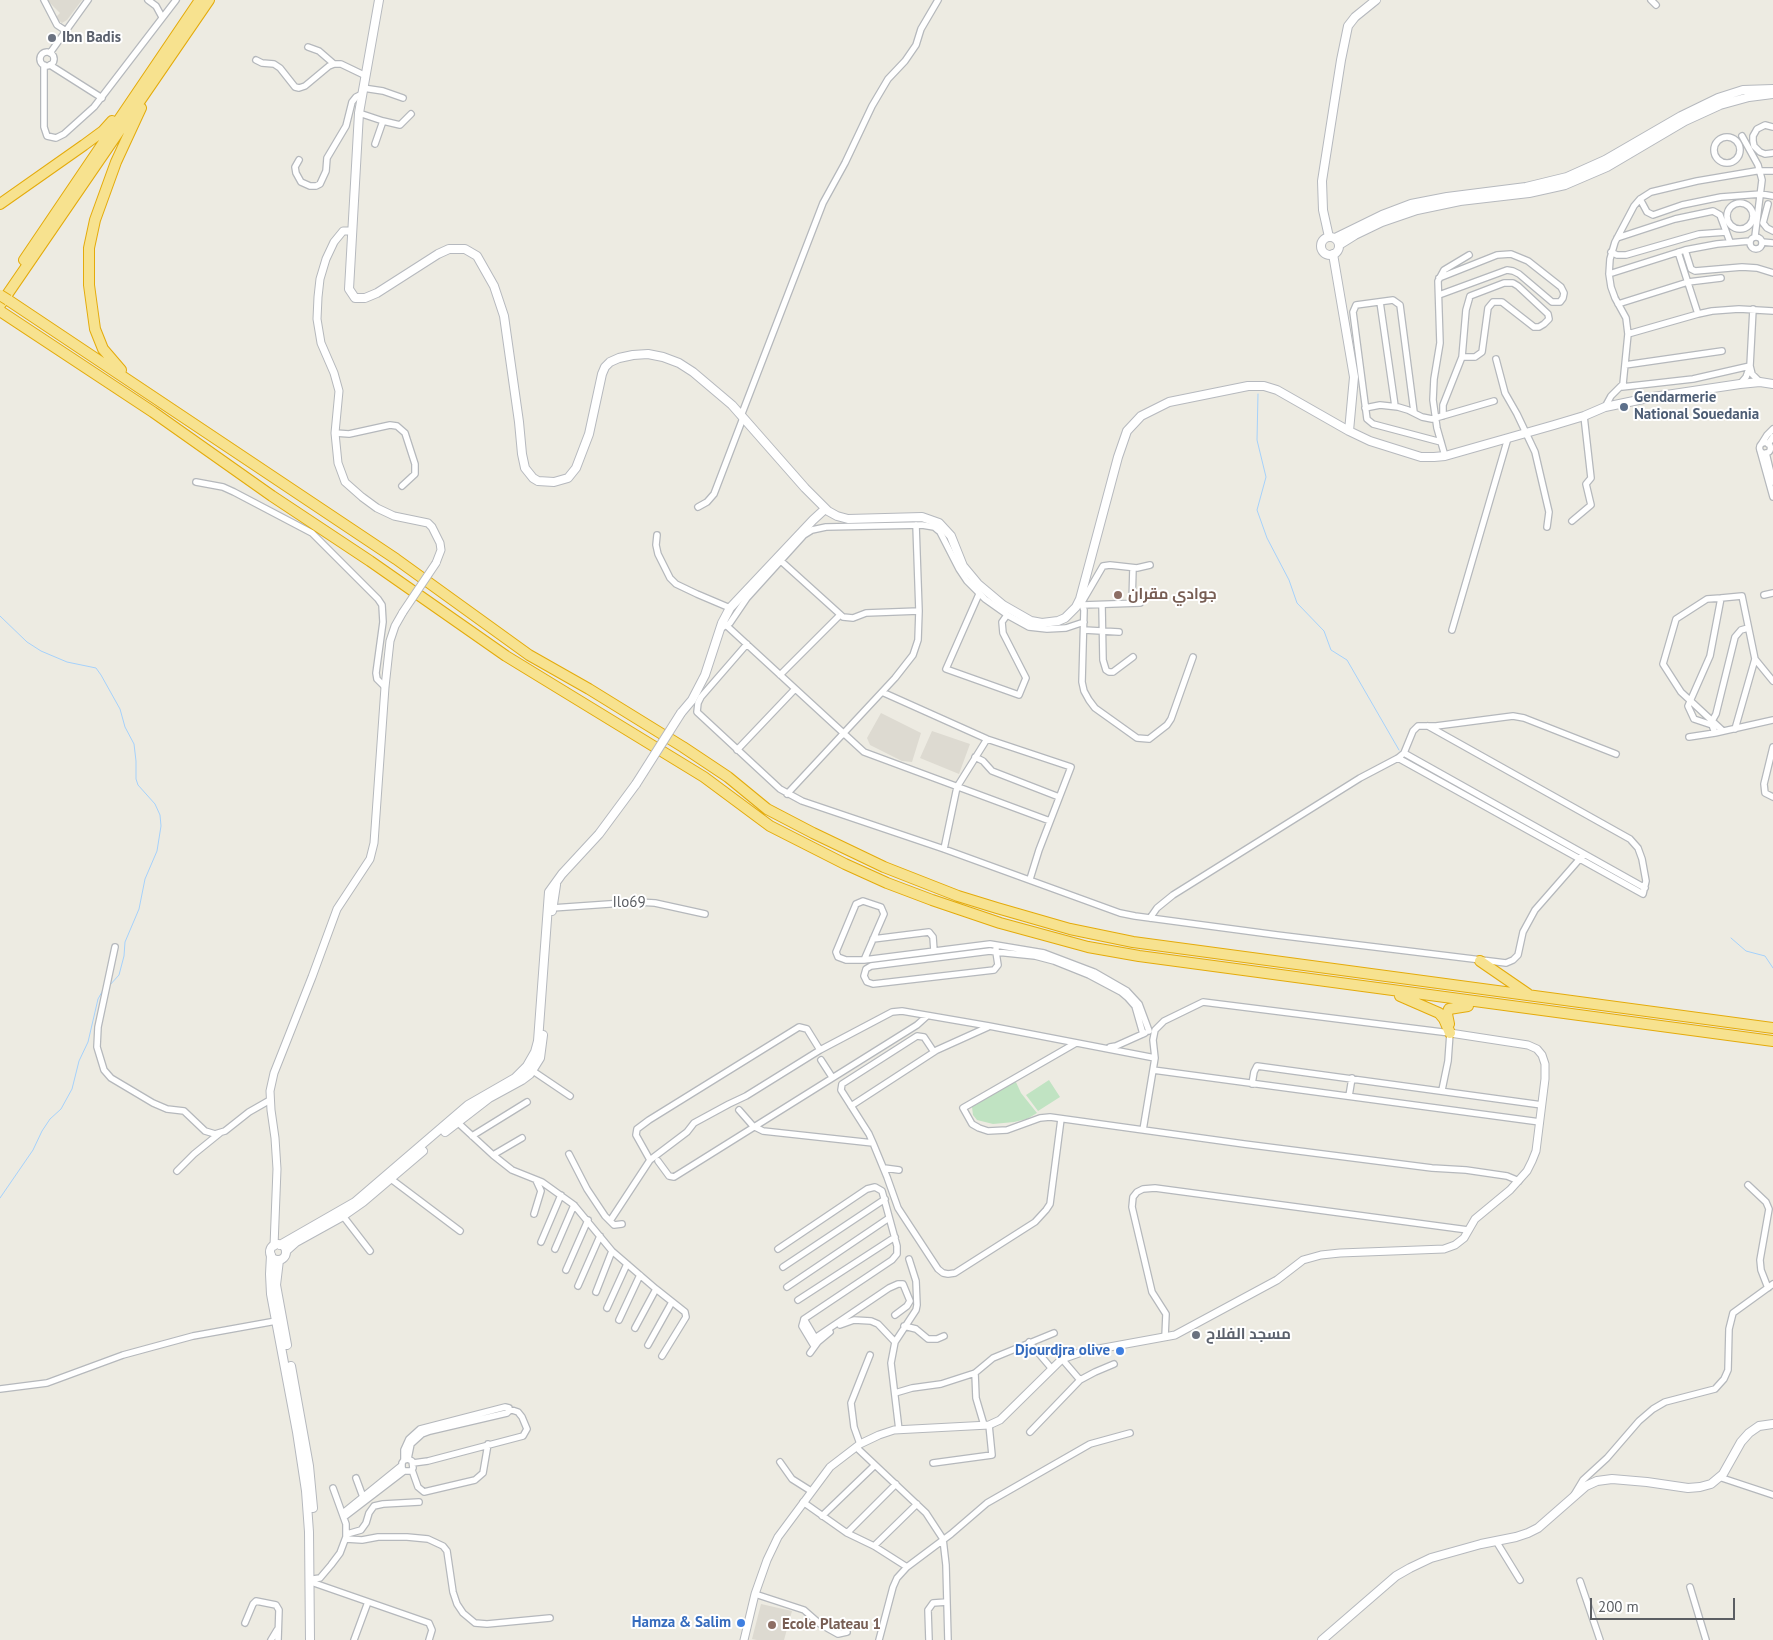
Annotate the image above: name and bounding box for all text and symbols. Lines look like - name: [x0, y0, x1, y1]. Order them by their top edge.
- place label: Ibn Badis: [62, 29, 121, 47]
- marker: Ibn Badis: [46, 32, 58, 44]
- place label: Gendarmerie National Souedania: [1634, 389, 1759, 424]
- marker: Gendarmerie National Souedania: [1618, 401, 1630, 413]
- place label: جوادي مقران: [1128, 586, 1217, 604]
- marker: جوادي مقران: [1112, 589, 1124, 601]
- street label: Ilo69: [612, 894, 646, 912]
- place label: مسجد الفلاح: [1206, 1326, 1291, 1344]
- marker: مسجد الفلاح: [1190, 1329, 1202, 1341]
- place label: Djourdjra olive: [1015, 1342, 1110, 1360]
- marker: Djourdjra olive: [1114, 1345, 1126, 1357]
- scale bar: [1593, 1588, 1738, 1620]
- text: 200 m: [1598, 1597, 1639, 1616]
- place label: Hamza & Salim: [632, 1614, 731, 1632]
- place label: Ecole Plateau 1: [782, 1616, 881, 1634]
- marker: Hamza & Salim: [735, 1617, 747, 1629]
- marker: Ecole Plateau 1: [766, 1619, 778, 1631]

